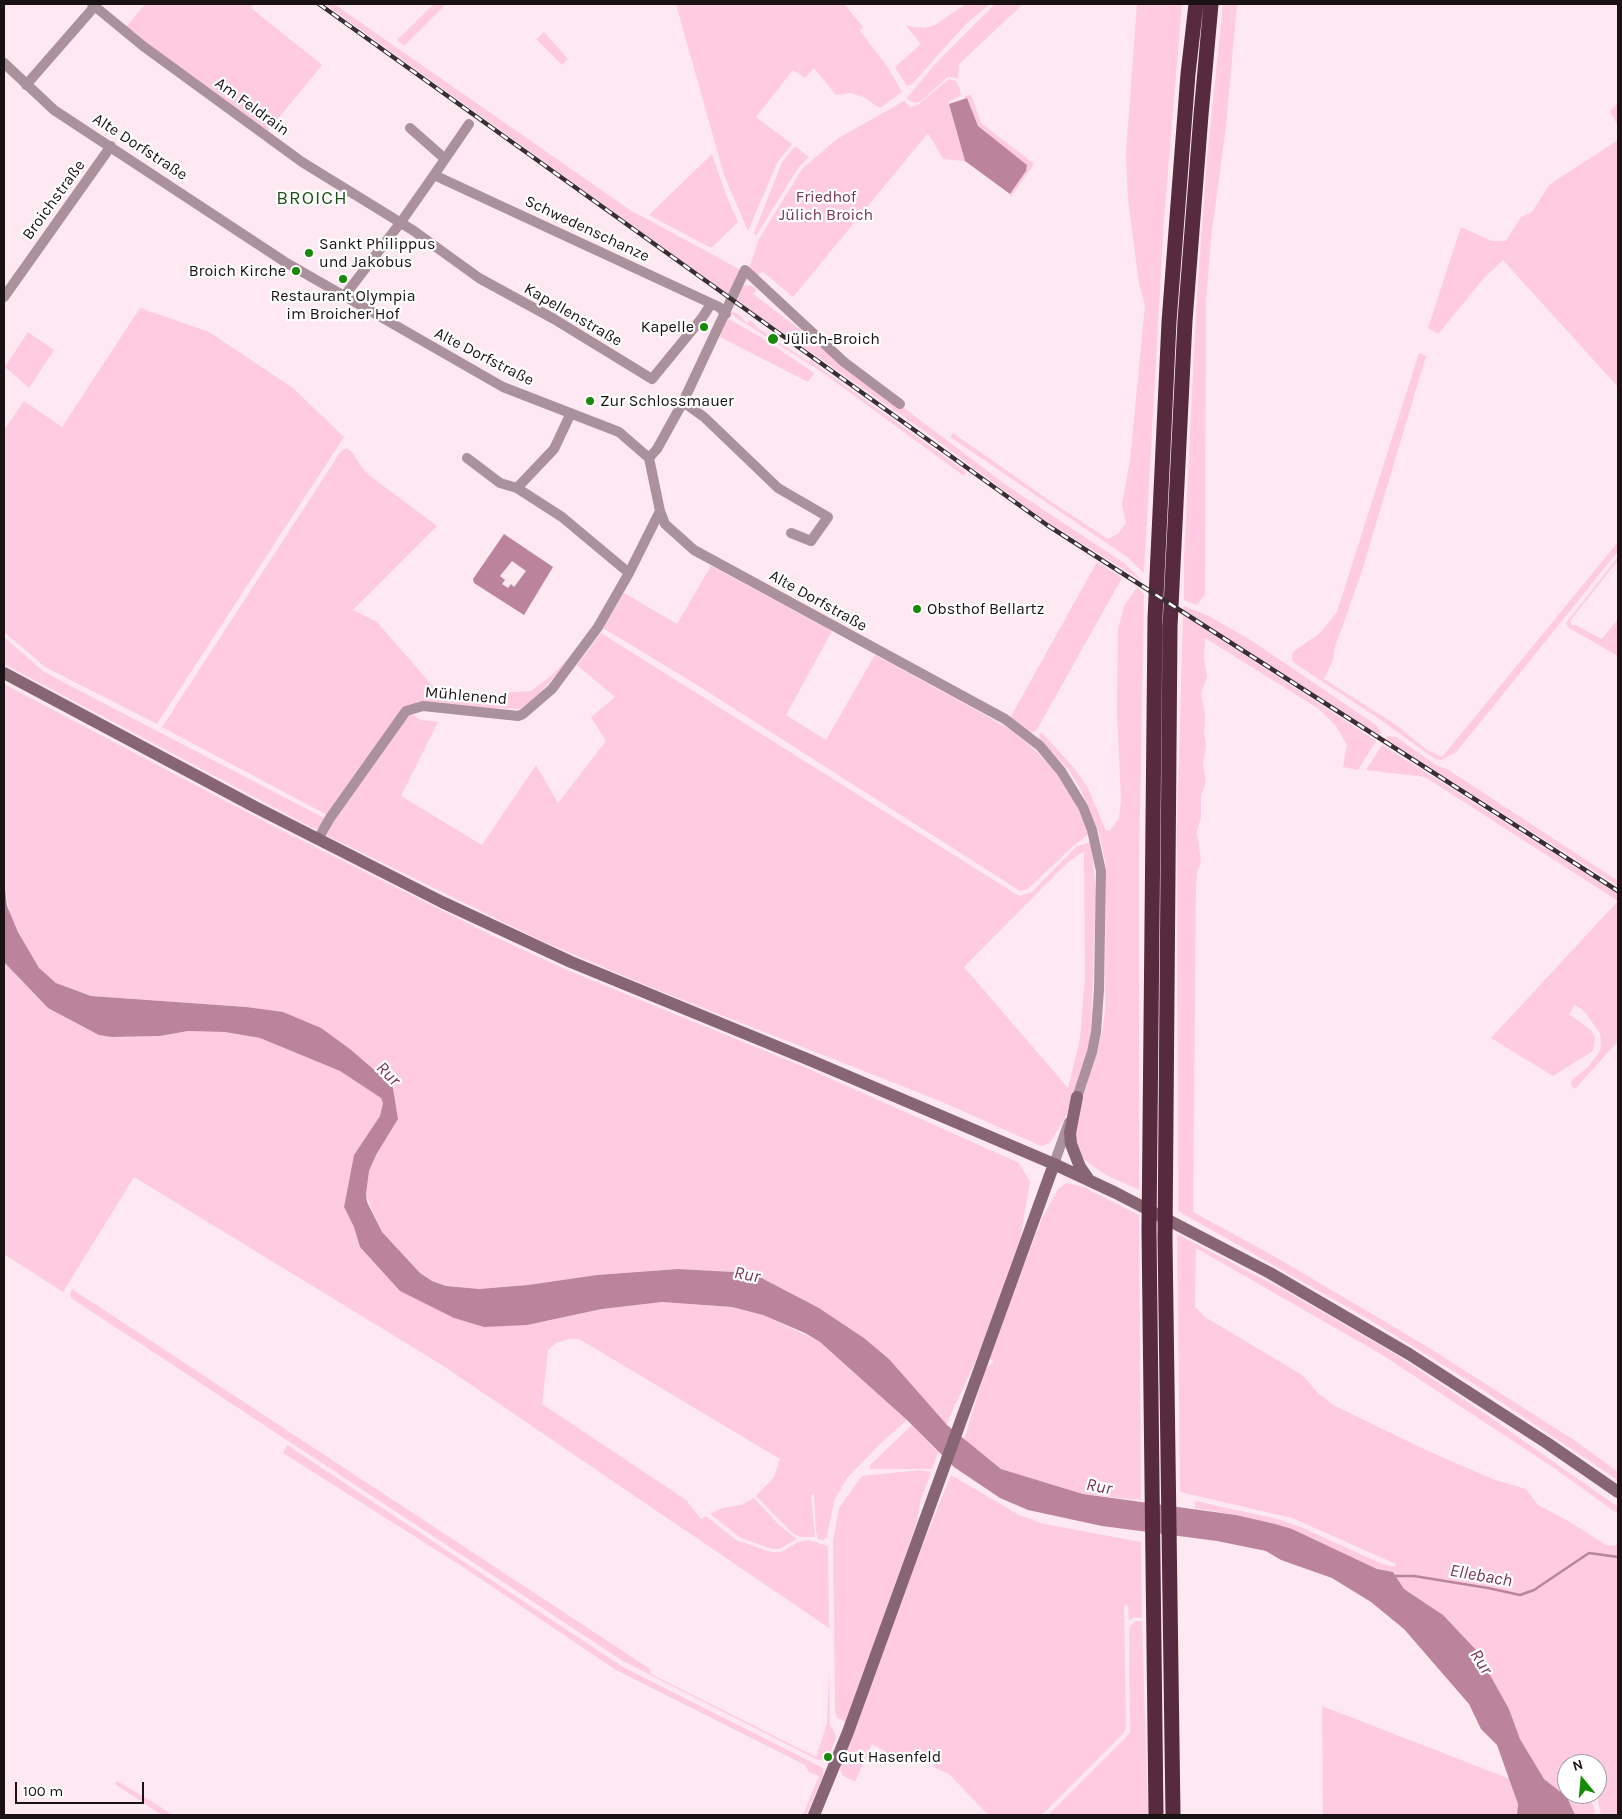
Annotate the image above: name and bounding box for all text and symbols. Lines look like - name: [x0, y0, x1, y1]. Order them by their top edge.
- street label: Am Feldrain: [211, 74, 293, 140]
- street label: Alte Dorfstraße: [89, 109, 191, 185]
- street label: Broichstraße: [19, 156, 89, 244]
- park label: Friedhof Jülich Broich: [779, 187, 873, 225]
- district label: BROICH: [276, 188, 348, 210]
- street label: Schwedenschanze: [522, 192, 652, 266]
- place label: Sankt Philippus und Jakobus: [319, 234, 435, 272]
- marker: Sankt Philippus und Jakobus: [303, 247, 315, 259]
- place label: Broich Kirche: [189, 261, 286, 281]
- marker: Broich Kirche: [290, 265, 302, 277]
- marker: Restaurant Olympia im Broicher Hof: [337, 273, 349, 285]
- street label: Kapellenstraße: [521, 279, 625, 351]
- place label: Restaurant Olympia im Broicher Hof: [270, 286, 416, 324]
- place label: Kapelle: [641, 317, 694, 337]
- marker: Kapelle: [698, 321, 710, 333]
- street label: Alte Dorfstraße: [431, 324, 537, 390]
- place label: Jülich-Broich: [784, 329, 880, 349]
- marker: Jülich-Broich: [766, 332, 780, 346]
- place label: Zur Schlossmauer: [600, 391, 734, 411]
- marker: Zur Schlossmauer: [584, 395, 596, 407]
- street label: Alte Dorfstraße: [766, 566, 870, 636]
- place label: Obsthof Bellartz: [927, 599, 1044, 619]
- marker: Obsthof Bellartz: [911, 603, 923, 615]
- street label: Mühlenend: [424, 683, 508, 709]
- water label: Rur: [371, 1057, 405, 1091]
- water label: Rur: [732, 1262, 762, 1288]
- water label: Rur: [1084, 1474, 1114, 1500]
- water label: Ellebach: [1448, 1560, 1514, 1592]
- water label: Rur: [1465, 1645, 1497, 1679]
- place label: Gut Hasenfeld: [838, 1747, 941, 1767]
- marker: Gut Hasenfeld: [822, 1751, 834, 1763]
- north arrow: [1557, 1754, 1607, 1804]
- text: N: [1570, 1756, 1585, 1775]
- scale bar: [18, 1772, 146, 1804]
- text: 100 m: [23, 1782, 63, 1800]

